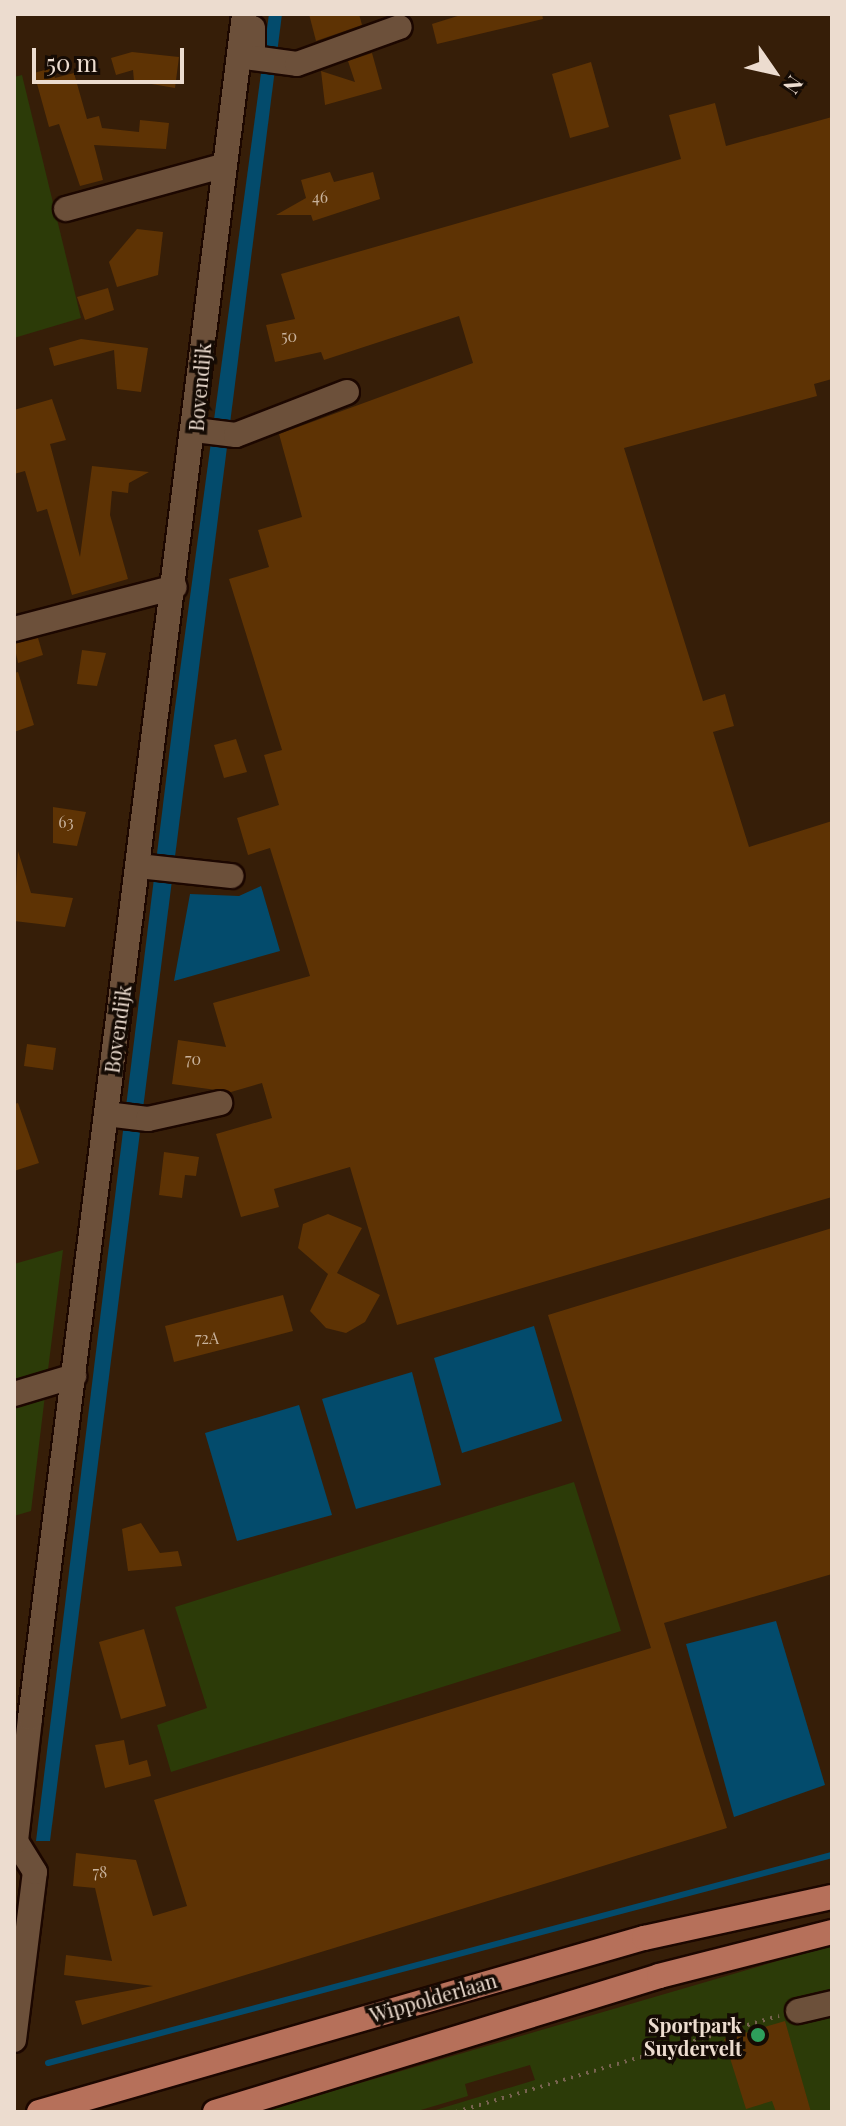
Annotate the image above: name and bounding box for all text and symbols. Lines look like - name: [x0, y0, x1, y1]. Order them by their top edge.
- scale bar: [36, 32, 188, 82]
- north arrow: [734, 32, 814, 112]
- text: 50 m: [46, 46, 98, 78]
- text: N: [777, 70, 811, 100]
- house number: 46: [312, 187, 328, 207]
- house number: 50: [281, 326, 297, 346]
- street label: Bovendijk: [183, 342, 215, 432]
- house number: 63: [58, 812, 74, 832]
- street label: Bovendijk: [99, 983, 135, 1075]
- house number: 70: [185, 1049, 201, 1069]
- house number: 72A: [195, 1328, 219, 1348]
- house number: 78: [93, 1862, 107, 1882]
- street label: Wippolderlaan: [367, 1967, 499, 2027]
- place label: Sportpark Suydervelt: [644, 2012, 742, 2059]
- marker: Sportpark Suydervelt: [749, 2026, 767, 2044]

